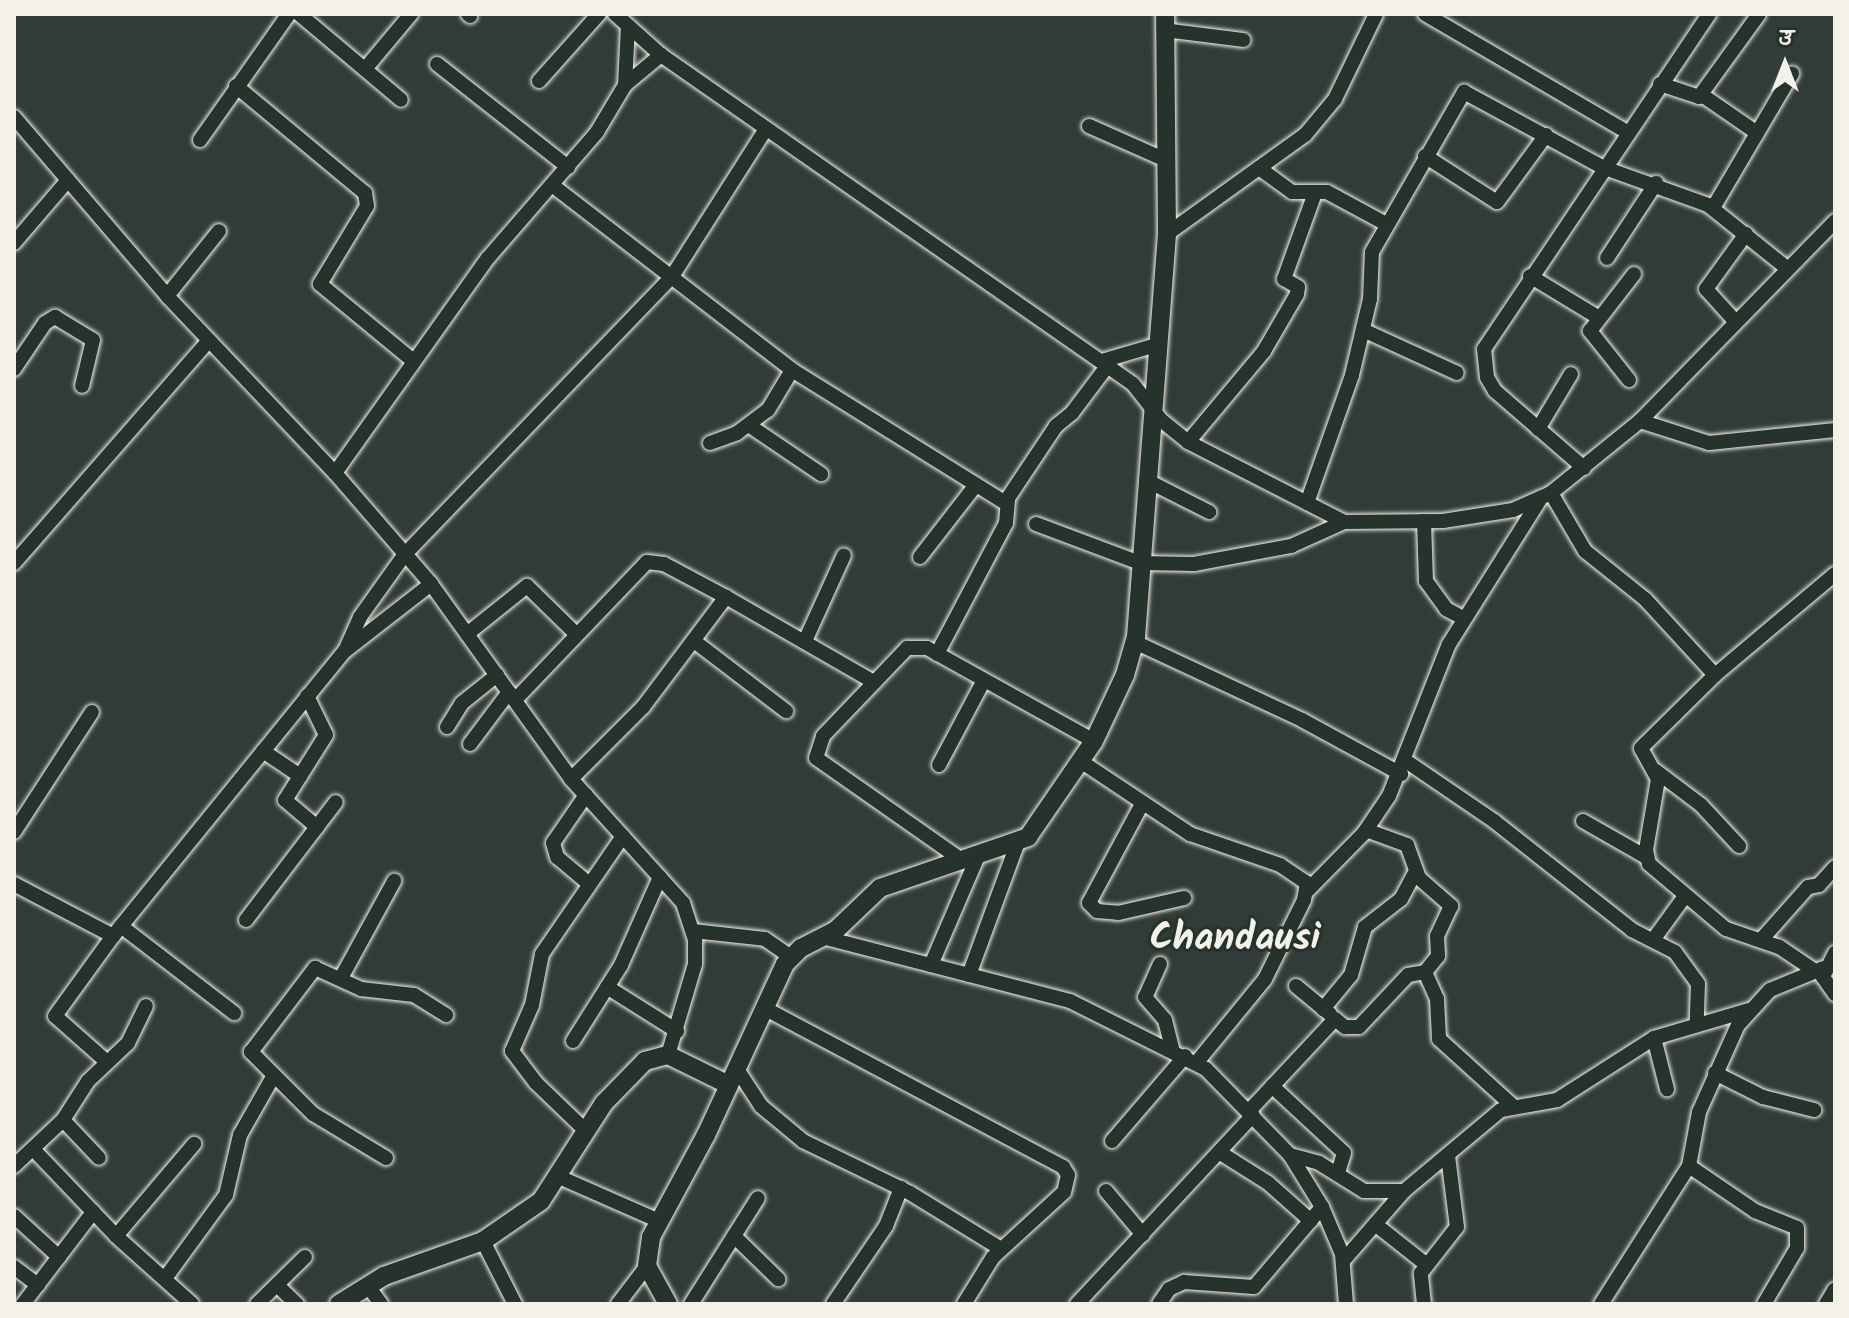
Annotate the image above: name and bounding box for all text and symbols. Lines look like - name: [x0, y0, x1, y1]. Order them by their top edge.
- text: उ: [1778, 22, 1792, 57]
- north arrow: [1745, 24, 1825, 104]
- district label: Chandausi: [1149, 917, 1321, 963]

